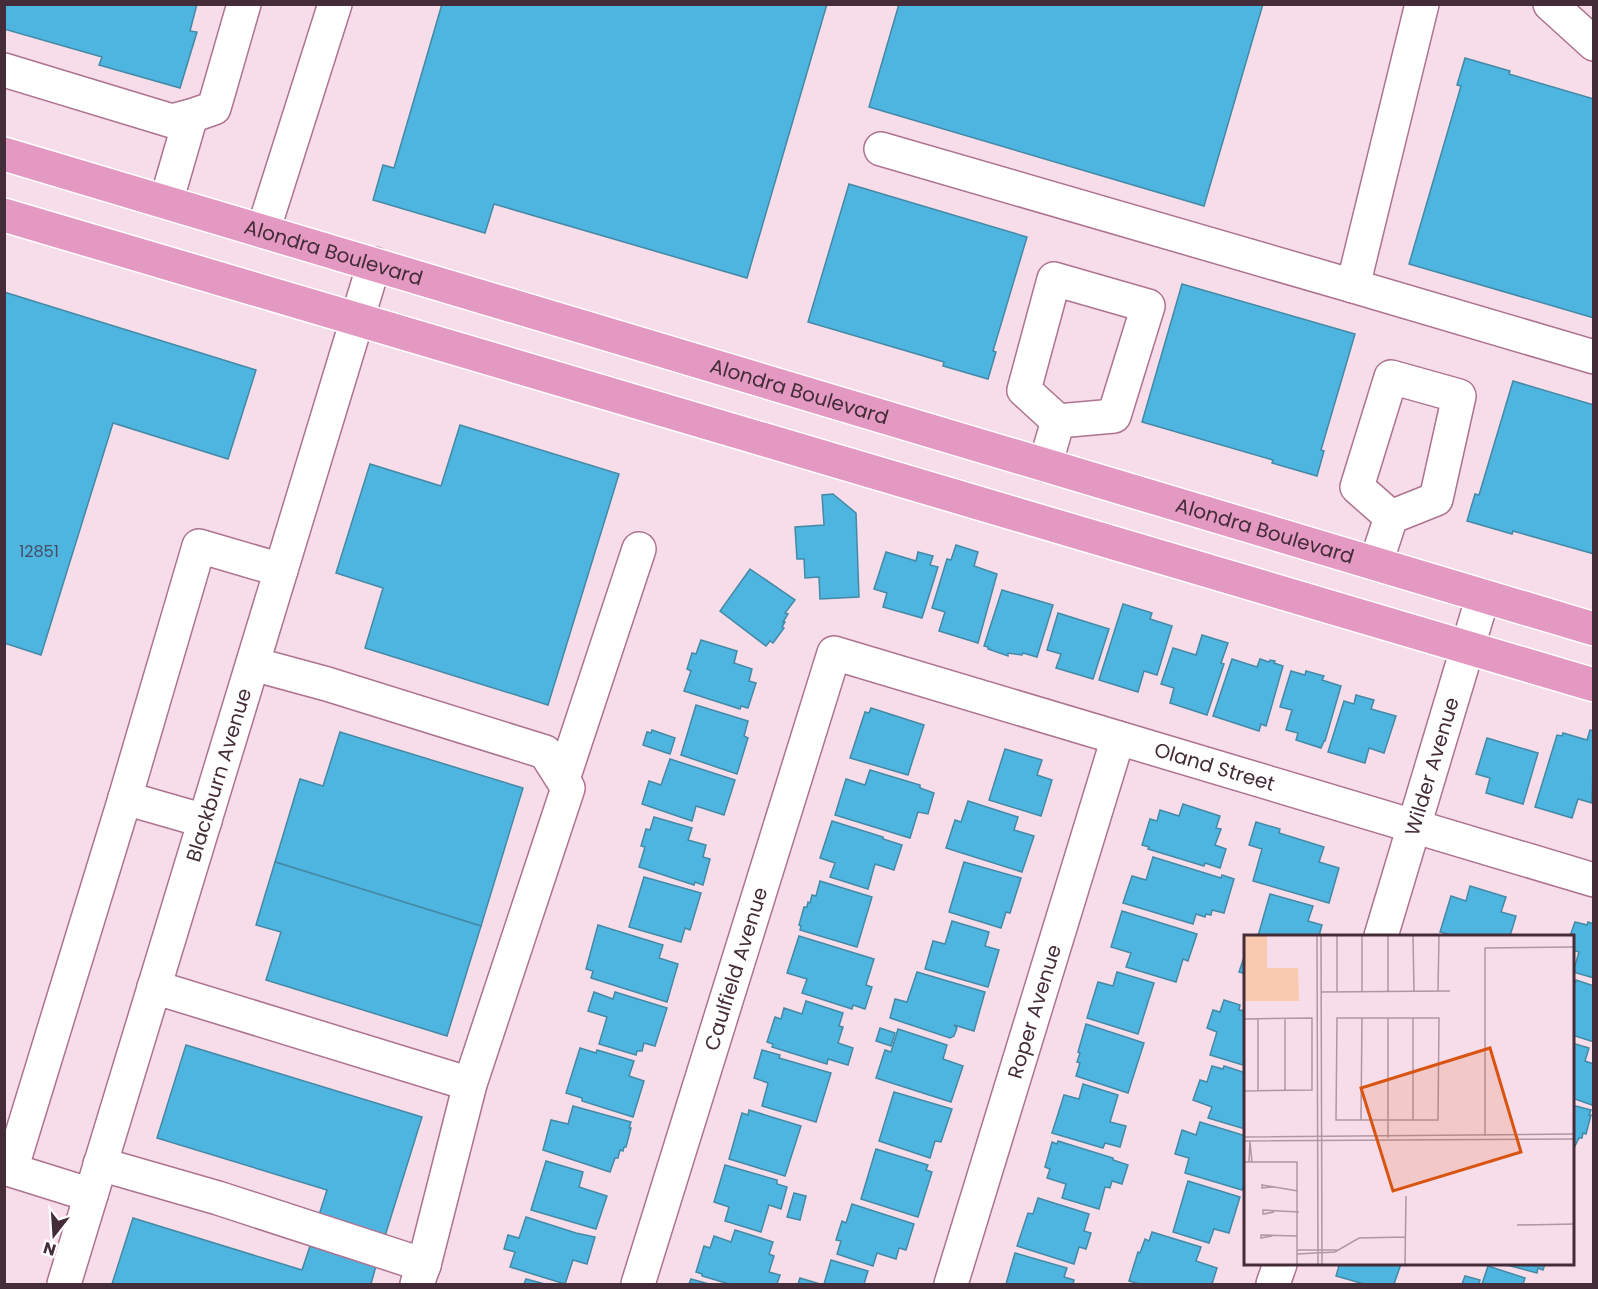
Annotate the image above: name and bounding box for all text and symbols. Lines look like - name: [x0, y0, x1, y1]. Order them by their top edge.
- street label: Alondra Boulevard: [241, 213, 426, 292]
- street label: Alondra Boulevard: [707, 352, 892, 431]
- street label: Alondra Boulevard: [1172, 491, 1358, 571]
- house number: 12851: [19, 540, 59, 563]
- street label: Blackburn Avenue: [179, 685, 258, 865]
- street label: Wilder Avenue: [1398, 694, 1466, 839]
- street label: Oland Street: [1151, 735, 1278, 798]
- street label: Caulfield Avenue: [697, 884, 774, 1054]
- inset map: [1244, 935, 1574, 1265]
- street label: Roper Avenue: [1001, 941, 1068, 1082]
- north arrow: [24, 1205, 84, 1265]
- text: N: [41, 1236, 59, 1262]

